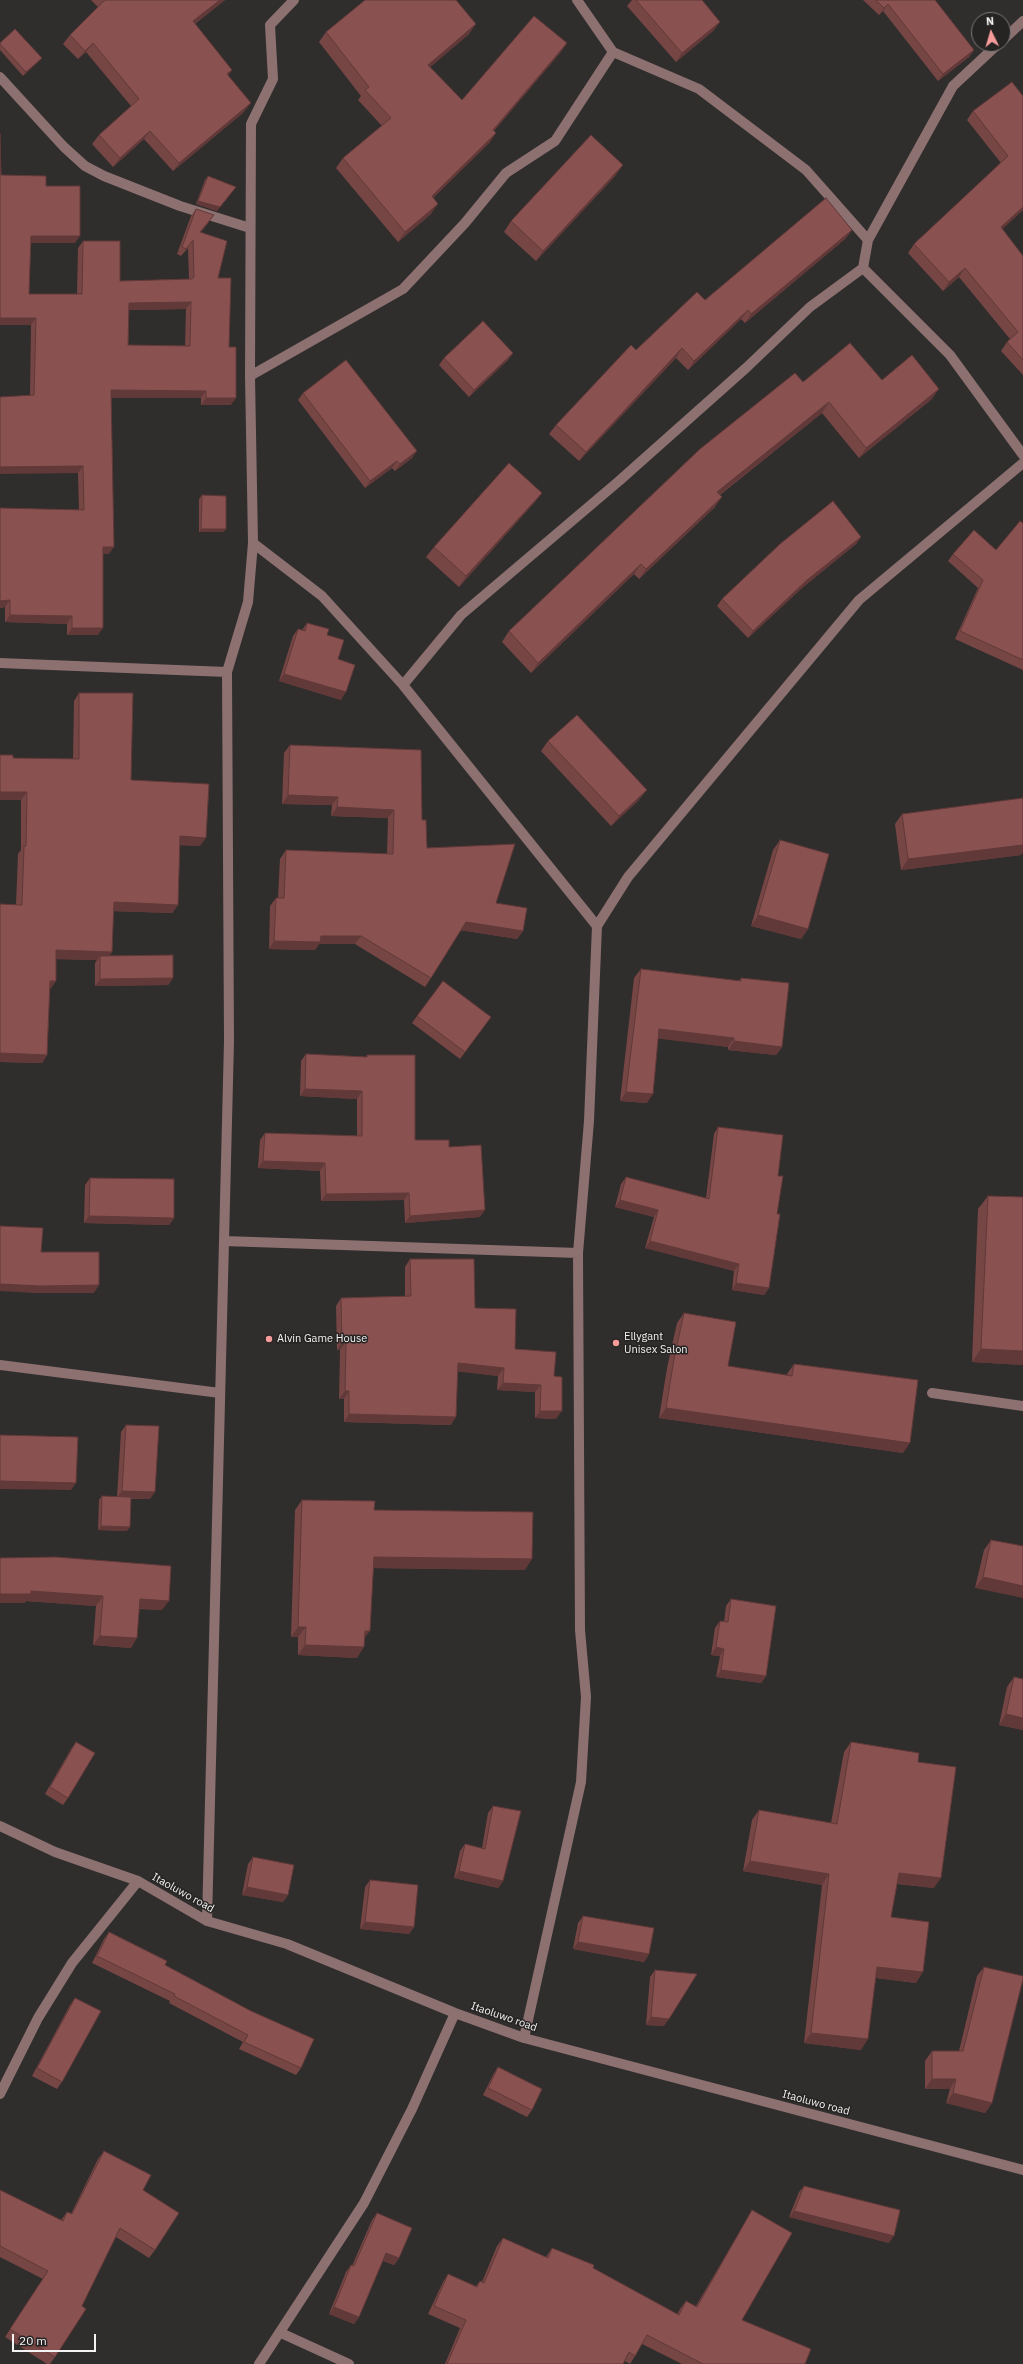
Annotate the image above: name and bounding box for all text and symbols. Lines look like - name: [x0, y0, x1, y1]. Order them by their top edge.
- north arrow: [971, 12, 1011, 52]
- text: N: [985, 14, 995, 28]
- place label: Ellygant Unisex Salon: [624, 1330, 688, 1356]
- place label: Alvin Game House: [277, 1332, 367, 1346]
- marker: Alvin Game House: [264, 1334, 274, 1344]
- marker: Ellygant Unisex Salon: [611, 1338, 621, 1348]
- street label: Itaoluwo road: [150, 1870, 216, 1916]
- street label: Itaoluwo road: [469, 2000, 539, 2034]
- street label: Itaoluwo road: [781, 2088, 851, 2118]
- scale bar: [14, 2326, 98, 2352]
- text: 20 m: [19, 2333, 47, 2348]

